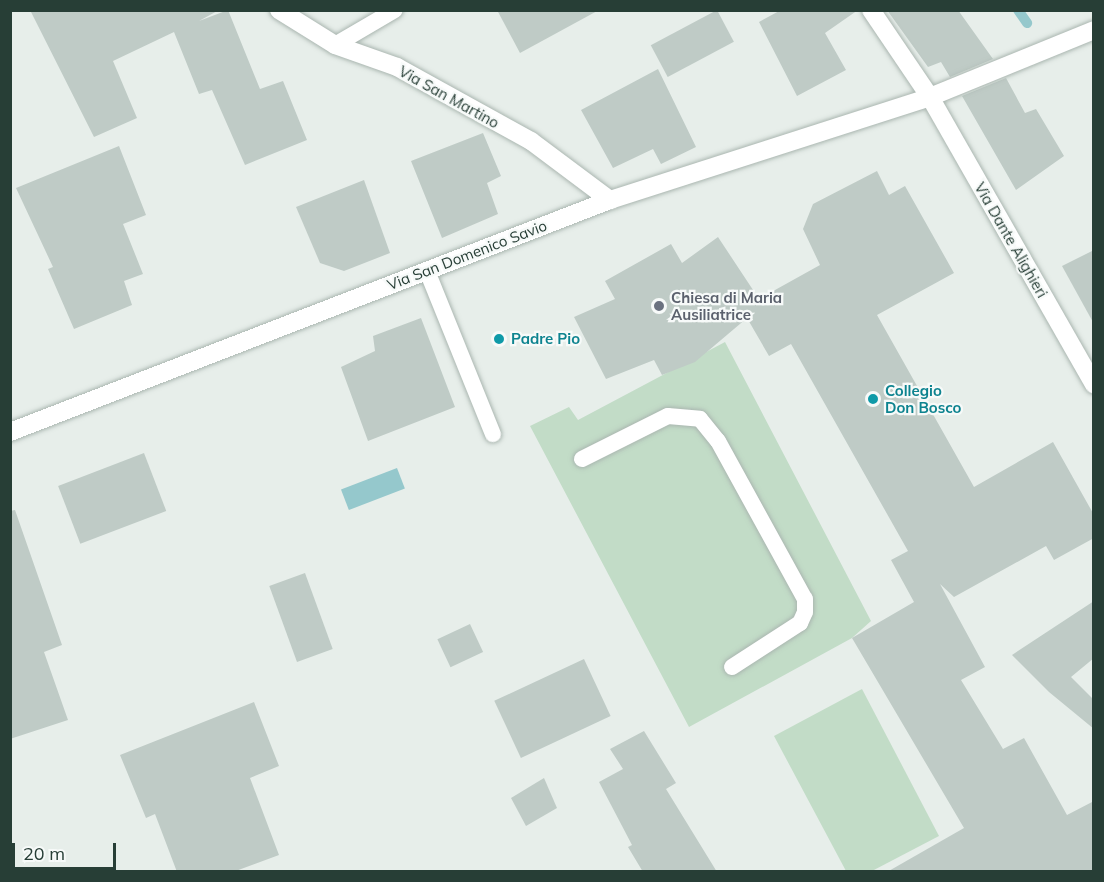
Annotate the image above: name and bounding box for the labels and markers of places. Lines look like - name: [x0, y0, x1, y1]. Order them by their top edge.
- place label: Chiesa di Maria Ausiliatrice: [671, 288, 782, 323]
- marker: Chiesa di Maria Ausiliatrice: [652, 299, 666, 313]
- place label: Padre Pio: [511, 330, 580, 348]
- marker: Padre Pio: [492, 332, 506, 346]
- place label: Collegio Don Bosco: [885, 381, 961, 416]
- marker: Collegio Don Bosco: [866, 392, 880, 406]

